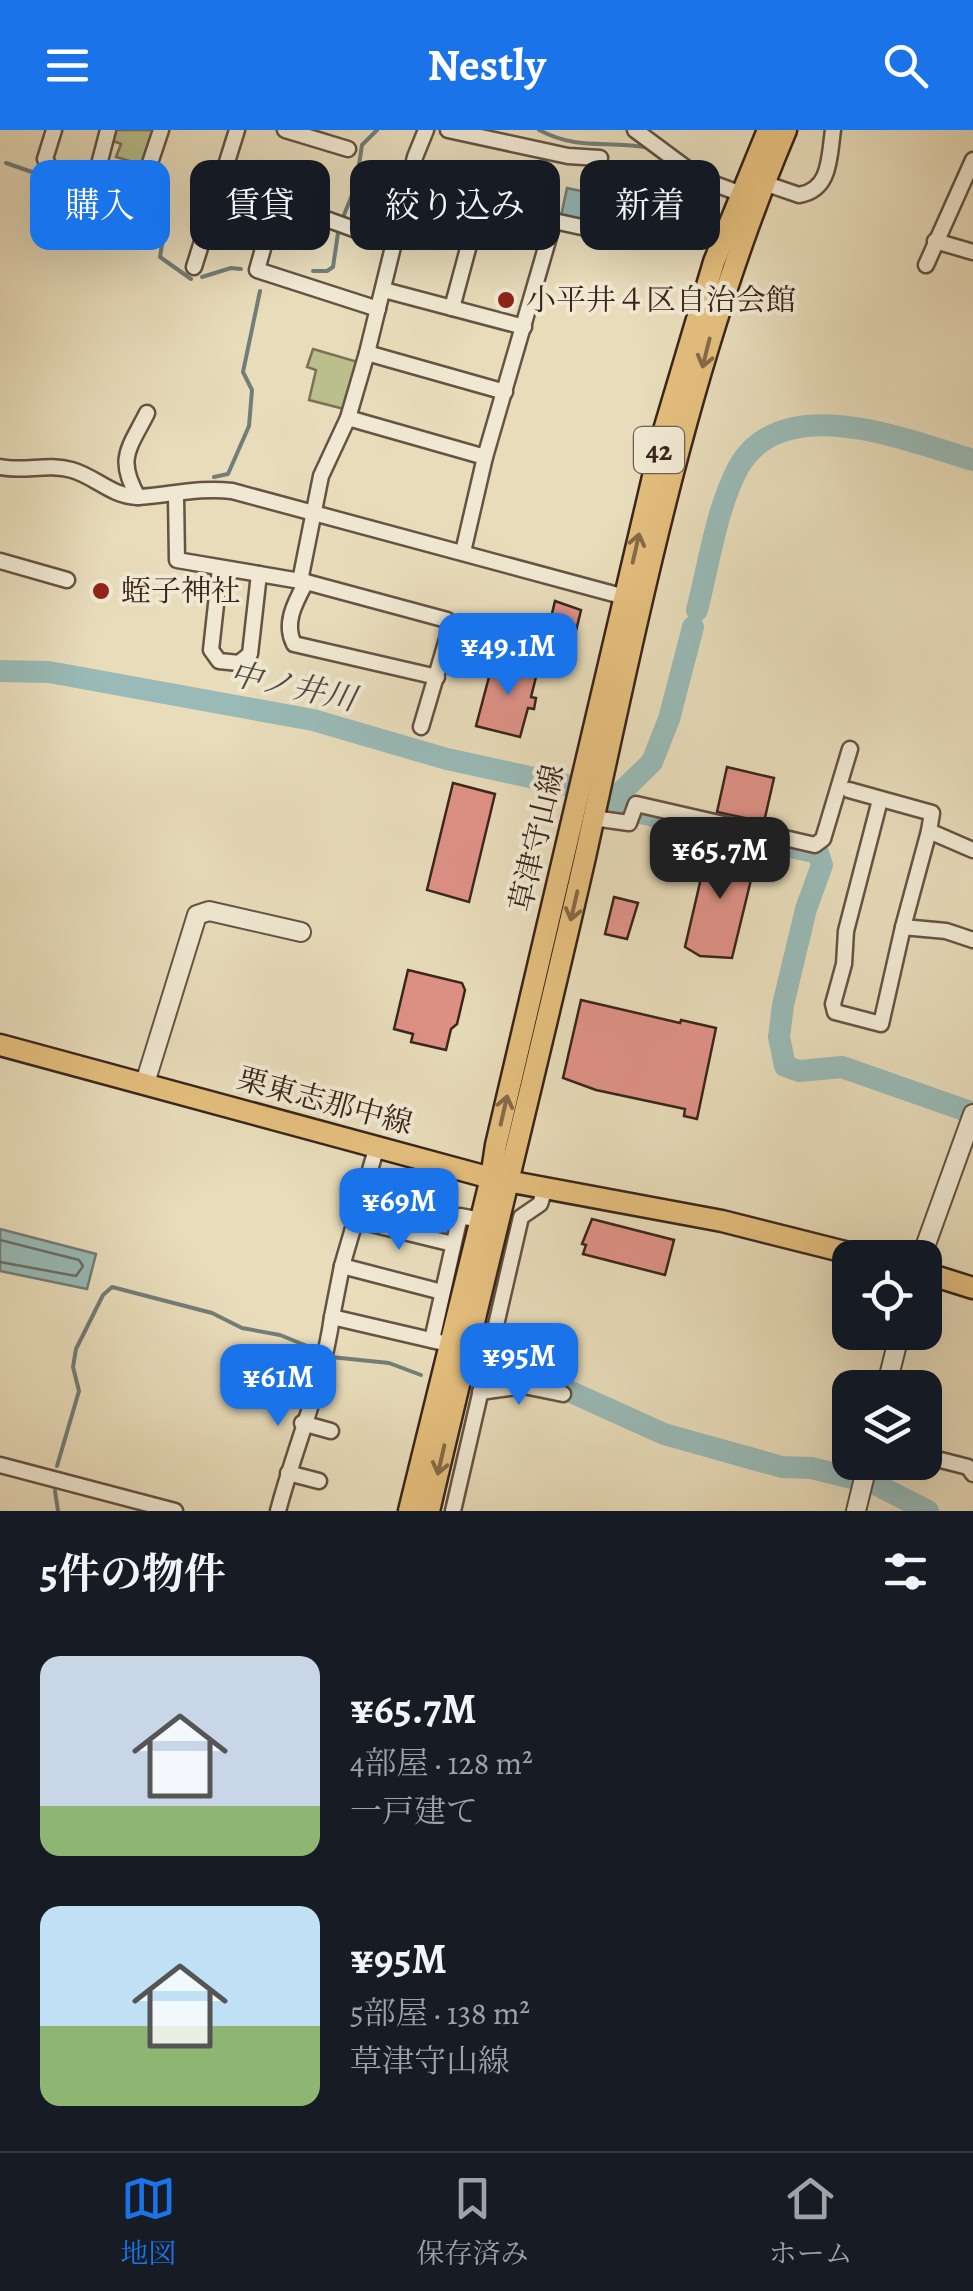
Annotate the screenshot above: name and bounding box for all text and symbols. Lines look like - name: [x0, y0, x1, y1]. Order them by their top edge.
- text: Nestly: [427, 34, 546, 96]
- icon: menu: [40, 38, 95, 93]
- icon: search: [878, 38, 933, 93]
- chip: 購入: [30, 160, 170, 250]
- chip: 賃貸: [190, 160, 330, 250]
- chip: 絞り込み: [350, 160, 560, 250]
- chip: 新着: [580, 160, 720, 250]
- place label: 小平井４区自治会館: [526, 280, 796, 320]
- marker: 小平井４区自治会館: [495, 289, 517, 311]
- one-way arrow: [696, 337, 715, 369]
- road number: 42: [634, 427, 684, 473]
- one-way arrow: [628, 533, 646, 565]
- place label: 蛭子神社: [121, 571, 241, 611]
- marker: 蛭子神社: [90, 580, 112, 602]
- pin: ¥49.1M: [427, 613, 589, 698]
- text: ¥49.1M: [460, 623, 556, 667]
- water label: 中ノ井川: [226, 651, 363, 721]
- street label: 草津守山線: [501, 760, 573, 916]
- pin: ¥65.7M: [639, 817, 801, 902]
- text: ¥65.7M: [672, 827, 768, 871]
- one-way arrow: [563, 889, 582, 921]
- street label: 栗東志那中線: [233, 1058, 417, 1144]
- one-way arrow: [496, 1095, 514, 1127]
- pin: ¥69M: [340, 1168, 458, 1253]
- text: ¥69M: [361, 1178, 437, 1222]
- map controls: [832, 1240, 942, 1480]
- button: locate: [832, 1240, 942, 1350]
- pin: ¥95M: [460, 1323, 578, 1408]
- text: ¥95M: [482, 1333, 556, 1377]
- pin: ¥61M: [219, 1344, 337, 1429]
- text: ¥61M: [242, 1354, 314, 1398]
- button: layers: [832, 1370, 942, 1480]
- one-way arrow: [431, 1443, 449, 1475]
- icon: filters: [878, 1544, 933, 1599]
- text: 5件の物件: [40, 1545, 226, 1602]
- text: ¥65.7M: [350, 1680, 476, 1737]
- icon: home: [120, 1696, 240, 1816]
- text: 4部屋 · 128 m²: [350, 1741, 533, 1785]
- text: 一戸建て: [350, 1789, 478, 1833]
- text: ¥95M: [350, 1930, 447, 1987]
- icon: home: [120, 1946, 240, 2066]
- text: 5部屋 · 138 m²: [350, 1991, 530, 2035]
- text: 草津守山線: [350, 2039, 510, 2083]
- tab: 地図: [120, 2171, 176, 2273]
- tab: 保存済み: [416, 2171, 529, 2273]
- tab: ホーム: [769, 2171, 853, 2273]

